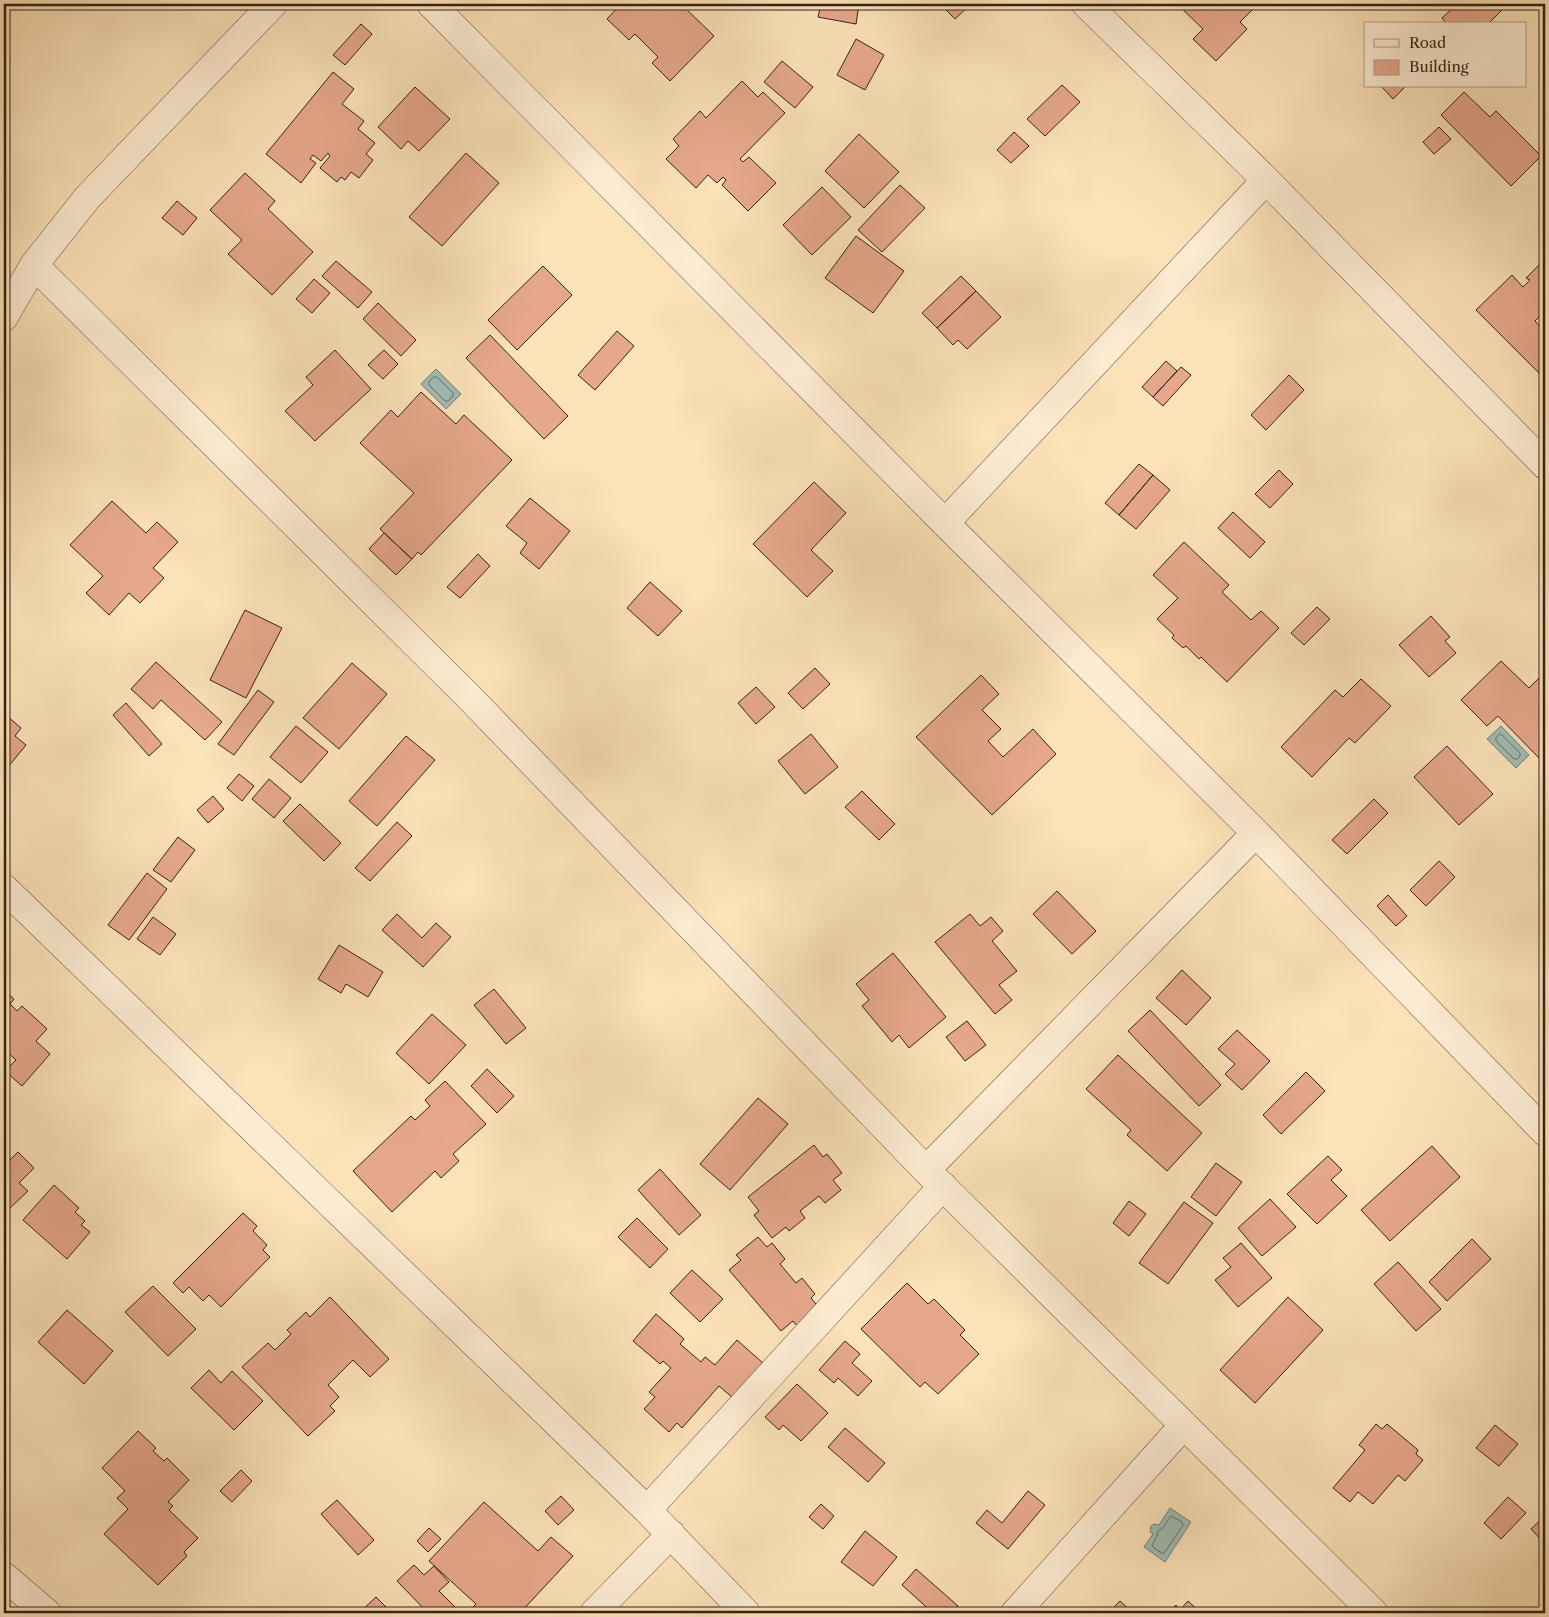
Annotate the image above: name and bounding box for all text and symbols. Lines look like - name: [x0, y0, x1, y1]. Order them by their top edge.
- legend: [1364, 22, 1526, 88]
- text: Road: [1409, 33, 1446, 52]
- text: Building: [1409, 57, 1469, 76]

